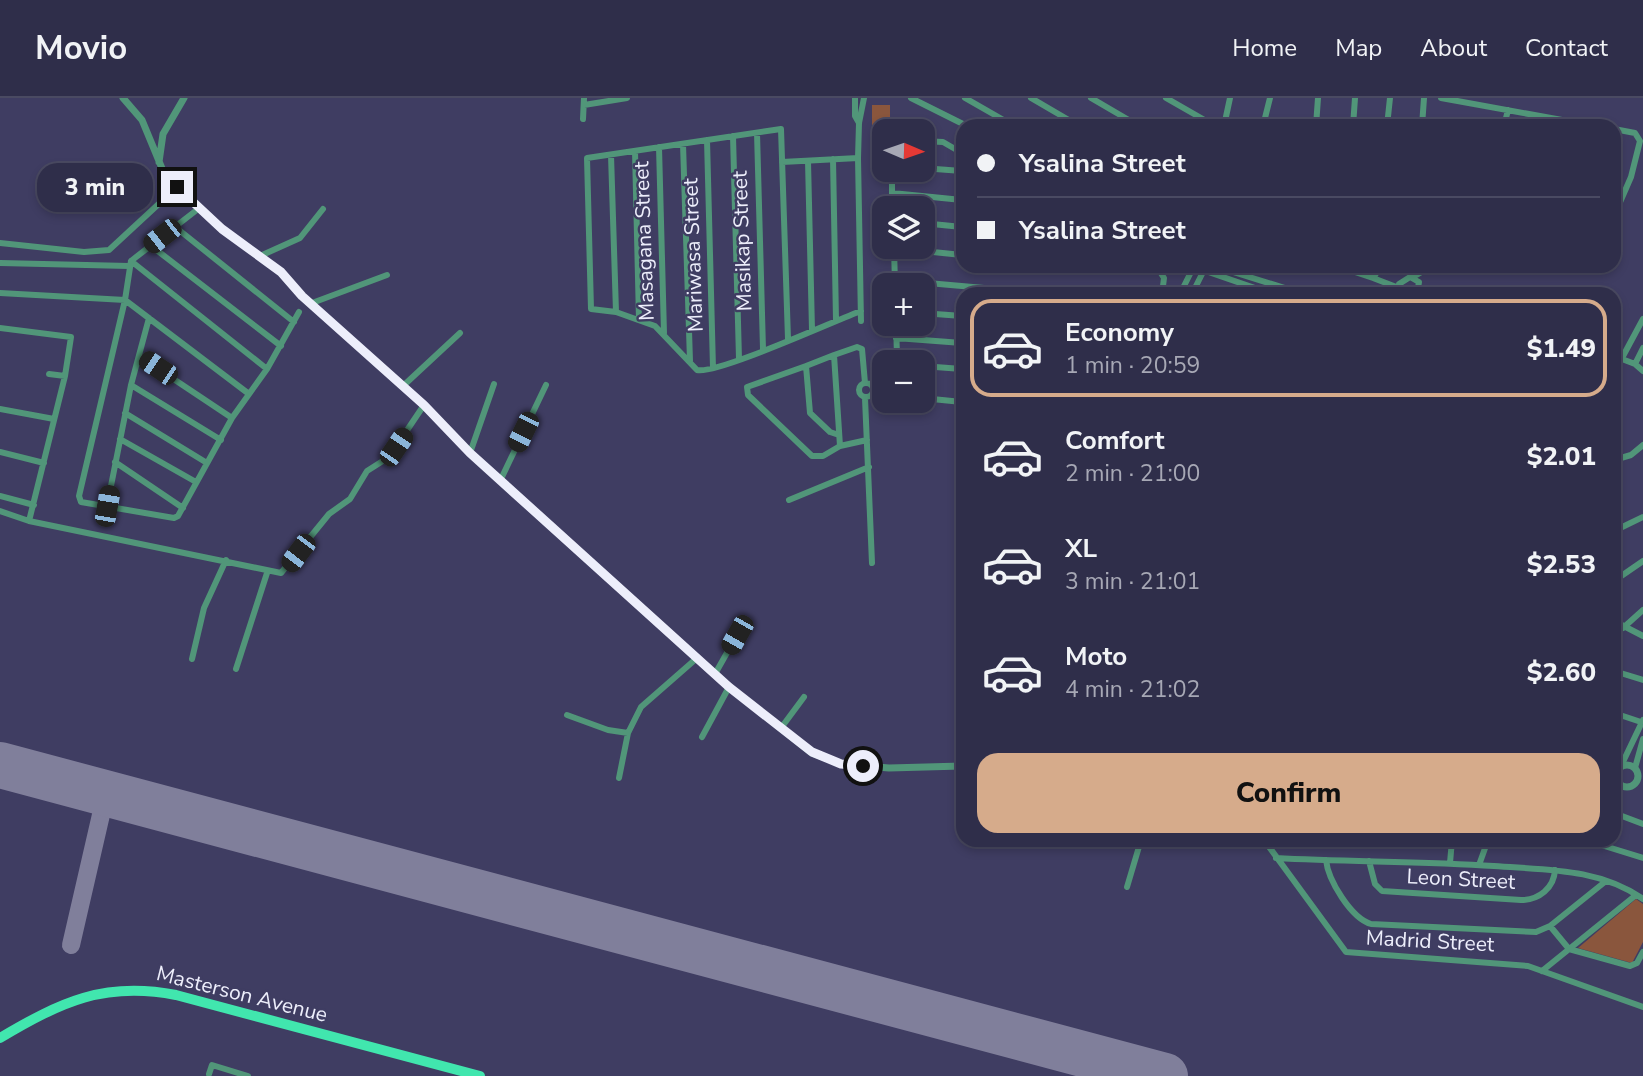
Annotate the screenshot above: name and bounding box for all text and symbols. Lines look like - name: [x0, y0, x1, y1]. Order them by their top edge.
- text: Movio: [35, 26, 127, 71]
- text: Home: [1232, 32, 1297, 64]
- text: Map: [1335, 32, 1382, 64]
- text: About: [1420, 32, 1487, 64]
- text: Contact: [1525, 32, 1608, 64]
- north arrow: [872, 119, 934, 182]
- map controls: [872, 119, 935, 413]
- text: Ysalina Street: [1019, 146, 1186, 181]
- street label: Masagana Street: [627, 160, 661, 321]
- callout: 3 min: [37, 162, 152, 212]
- street label: Masikap Street: [726, 170, 758, 312]
- route end: [161, 171, 193, 203]
- text: 3 min: [65, 172, 125, 203]
- street label: Mariwasa Street: [676, 177, 710, 332]
- button: layers: [872, 196, 935, 259]
- text: Ysalina Street: [1019, 213, 1186, 248]
- car: [139, 215, 186, 257]
- button: +: [872, 273, 935, 336]
- text: Economy: [1065, 315, 1174, 350]
- icon: car: [981, 317, 1044, 380]
- text: $1.49: [1527, 331, 1596, 366]
- car: [135, 348, 182, 388]
- button: −: [872, 350, 935, 413]
- text: 1 min · 20:59: [1065, 350, 1200, 381]
- car: [505, 409, 542, 455]
- text: Comfort: [1065, 423, 1165, 458]
- car: [376, 424, 417, 470]
- icon: car: [981, 425, 1044, 488]
- text: $2.01: [1527, 439, 1596, 474]
- text: 2 min · 21:00: [1065, 458, 1200, 489]
- car: [94, 483, 121, 529]
- car: [277, 530, 320, 576]
- text: XL: [1065, 531, 1097, 566]
- icon: car: [981, 533, 1044, 596]
- text: $2.53: [1527, 547, 1596, 582]
- text: 3 min · 21:01: [1065, 566, 1200, 597]
- car: [718, 612, 757, 658]
- text: Moto: [1065, 639, 1127, 674]
- icon: car: [981, 641, 1044, 704]
- text: $2.60: [1527, 655, 1596, 690]
- text: 4 min · 21:02: [1065, 674, 1200, 705]
- route start: [847, 750, 879, 782]
- button: Confirm: [977, 753, 1600, 833]
- street label: Leon Street: [1406, 862, 1517, 896]
- street label: Madrid Street: [1365, 924, 1496, 958]
- street label: Masterson Avenue: [153, 959, 331, 1029]

